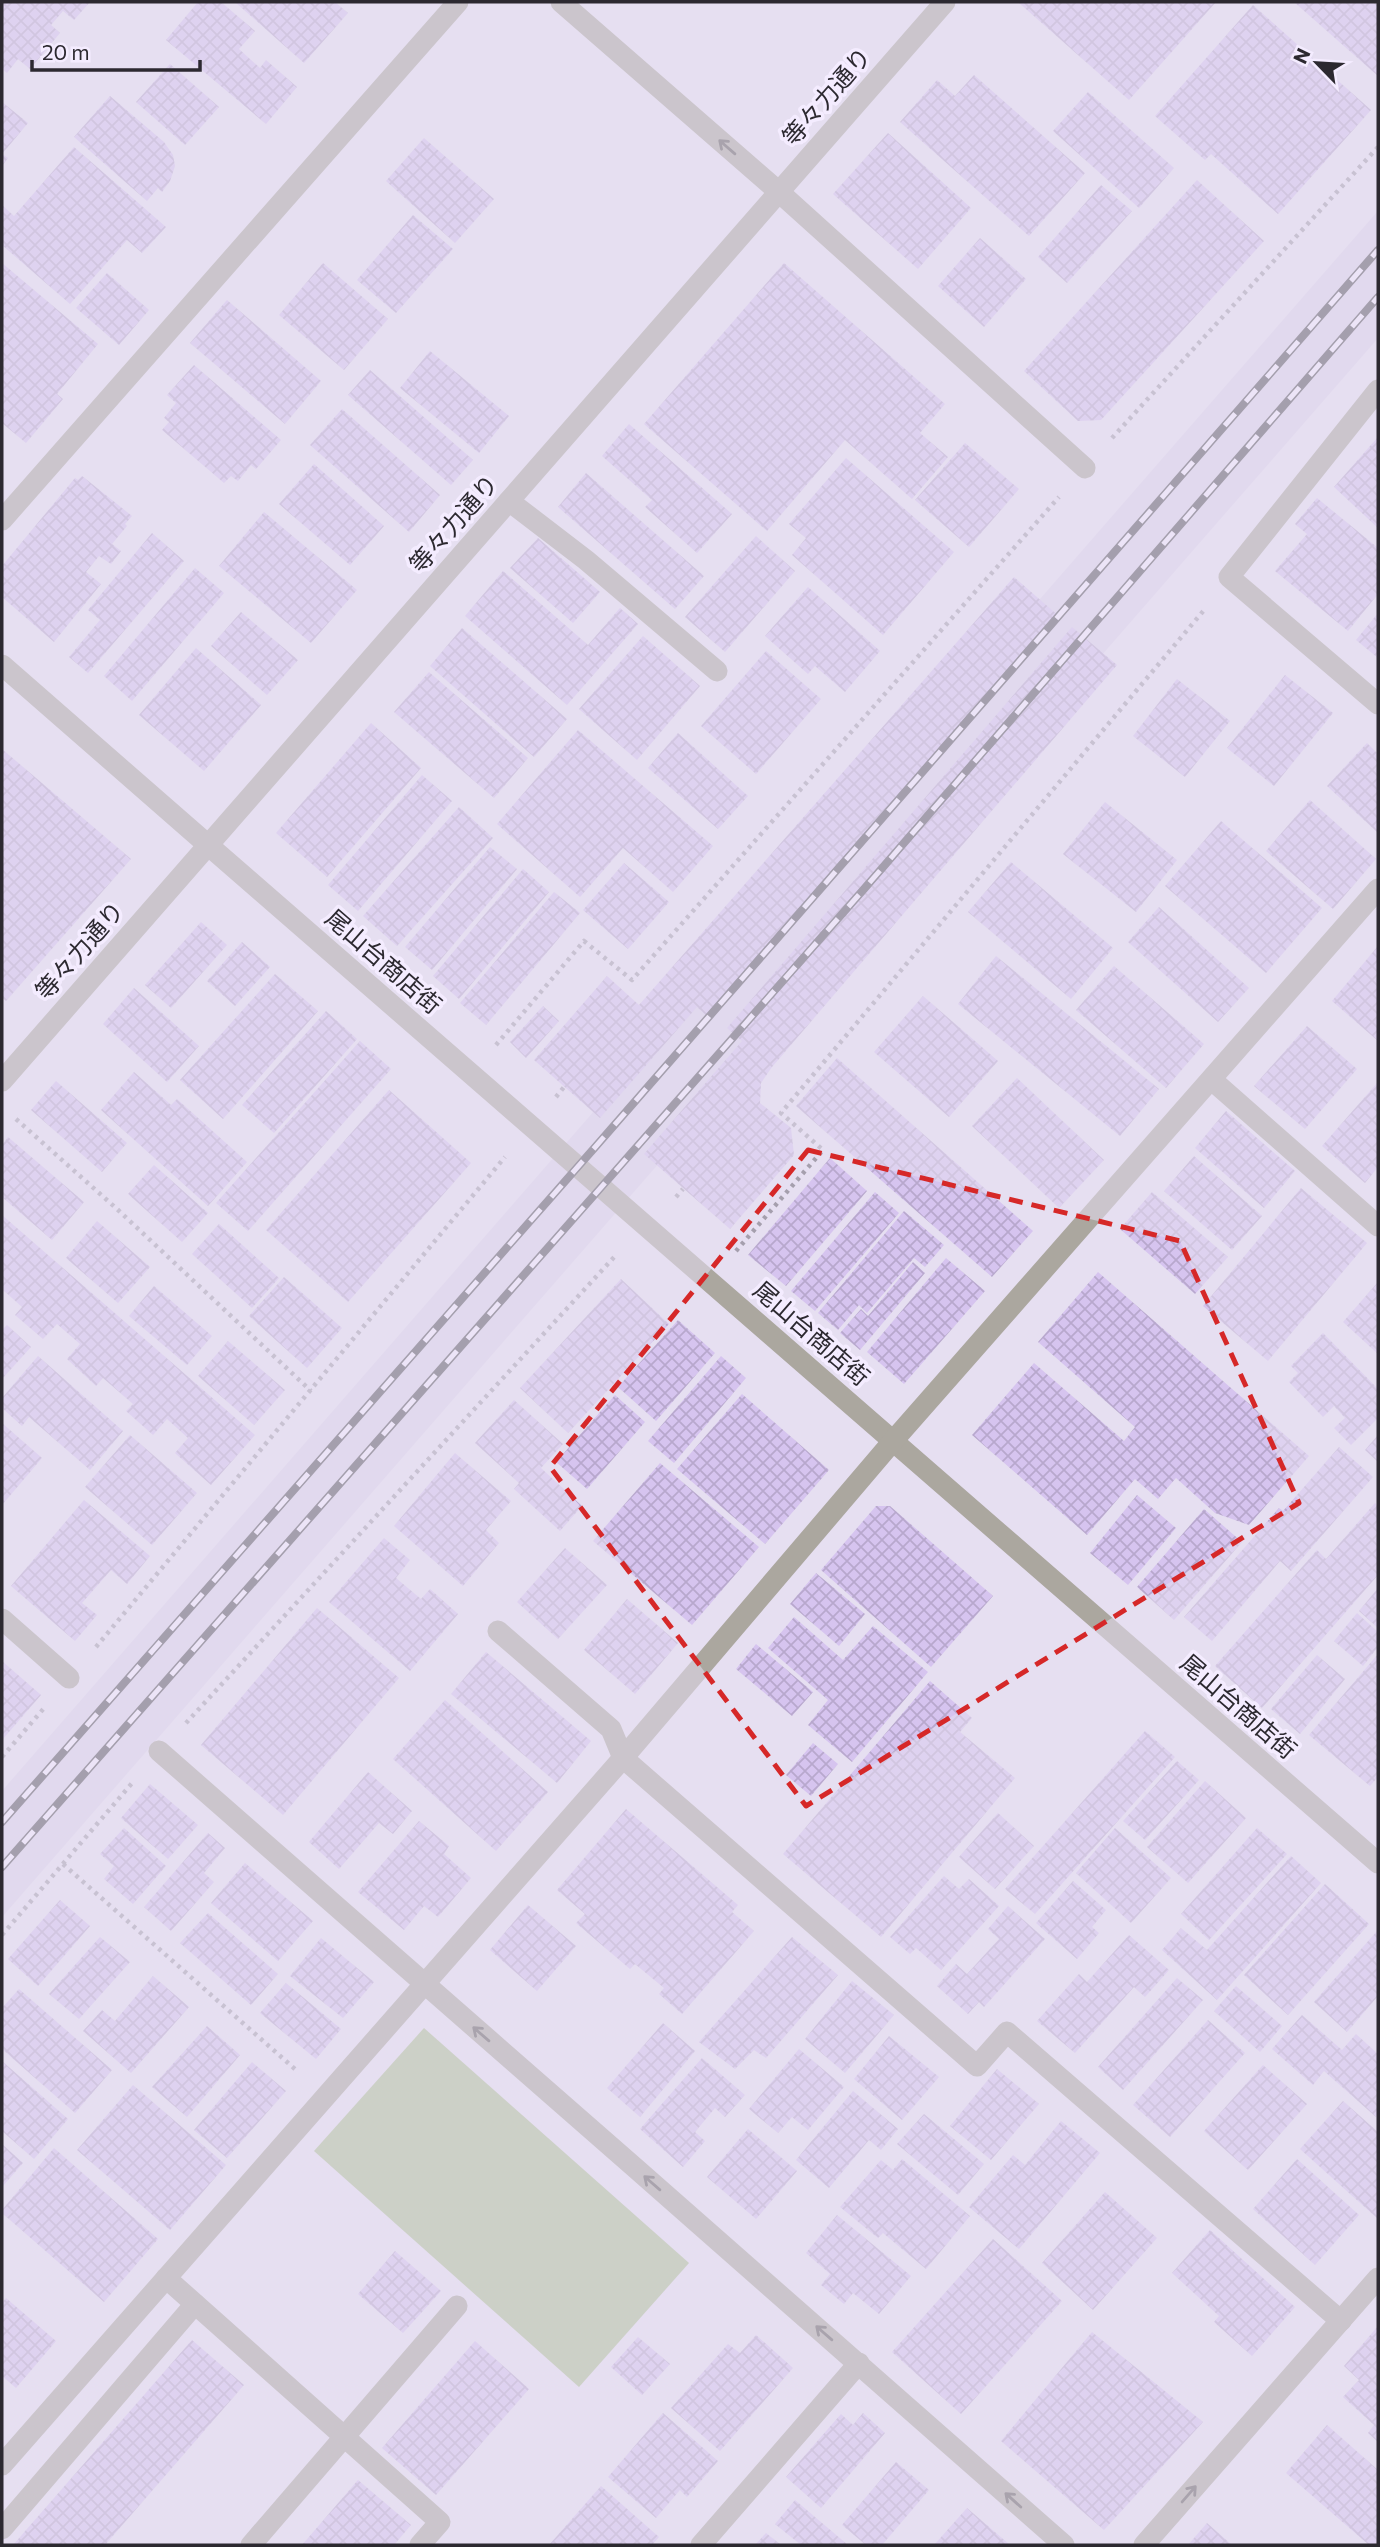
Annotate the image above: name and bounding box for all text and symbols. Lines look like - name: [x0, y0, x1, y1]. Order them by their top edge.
- scale bar: [32, 28, 200, 72]
- north arrow: [1282, 28, 1352, 98]
- text: 20 m: [42, 39, 90, 64]
- street label: 等々力通り: [776, 41, 876, 151]
- text: N: [1288, 44, 1315, 67]
- one-way arrow: [719, 140, 737, 156]
- street label: 等々力通り: [403, 468, 503, 578]
- street label: 等々力通り: [29, 895, 129, 1005]
- street label: 尾山台商店街: [320, 903, 448, 1019]
- street label: 尾山台商店街: [748, 1275, 876, 1391]
- street label: 尾山台商店街: [1175, 1648, 1303, 1764]
- one-way arrow: [472, 2026, 490, 2042]
- one-way arrow: [644, 2175, 662, 2191]
- one-way arrow: [815, 2325, 833, 2341]
- one-way arrow: [1181, 2486, 1198, 2503]
- one-way arrow: [1004, 2492, 1022, 2508]

